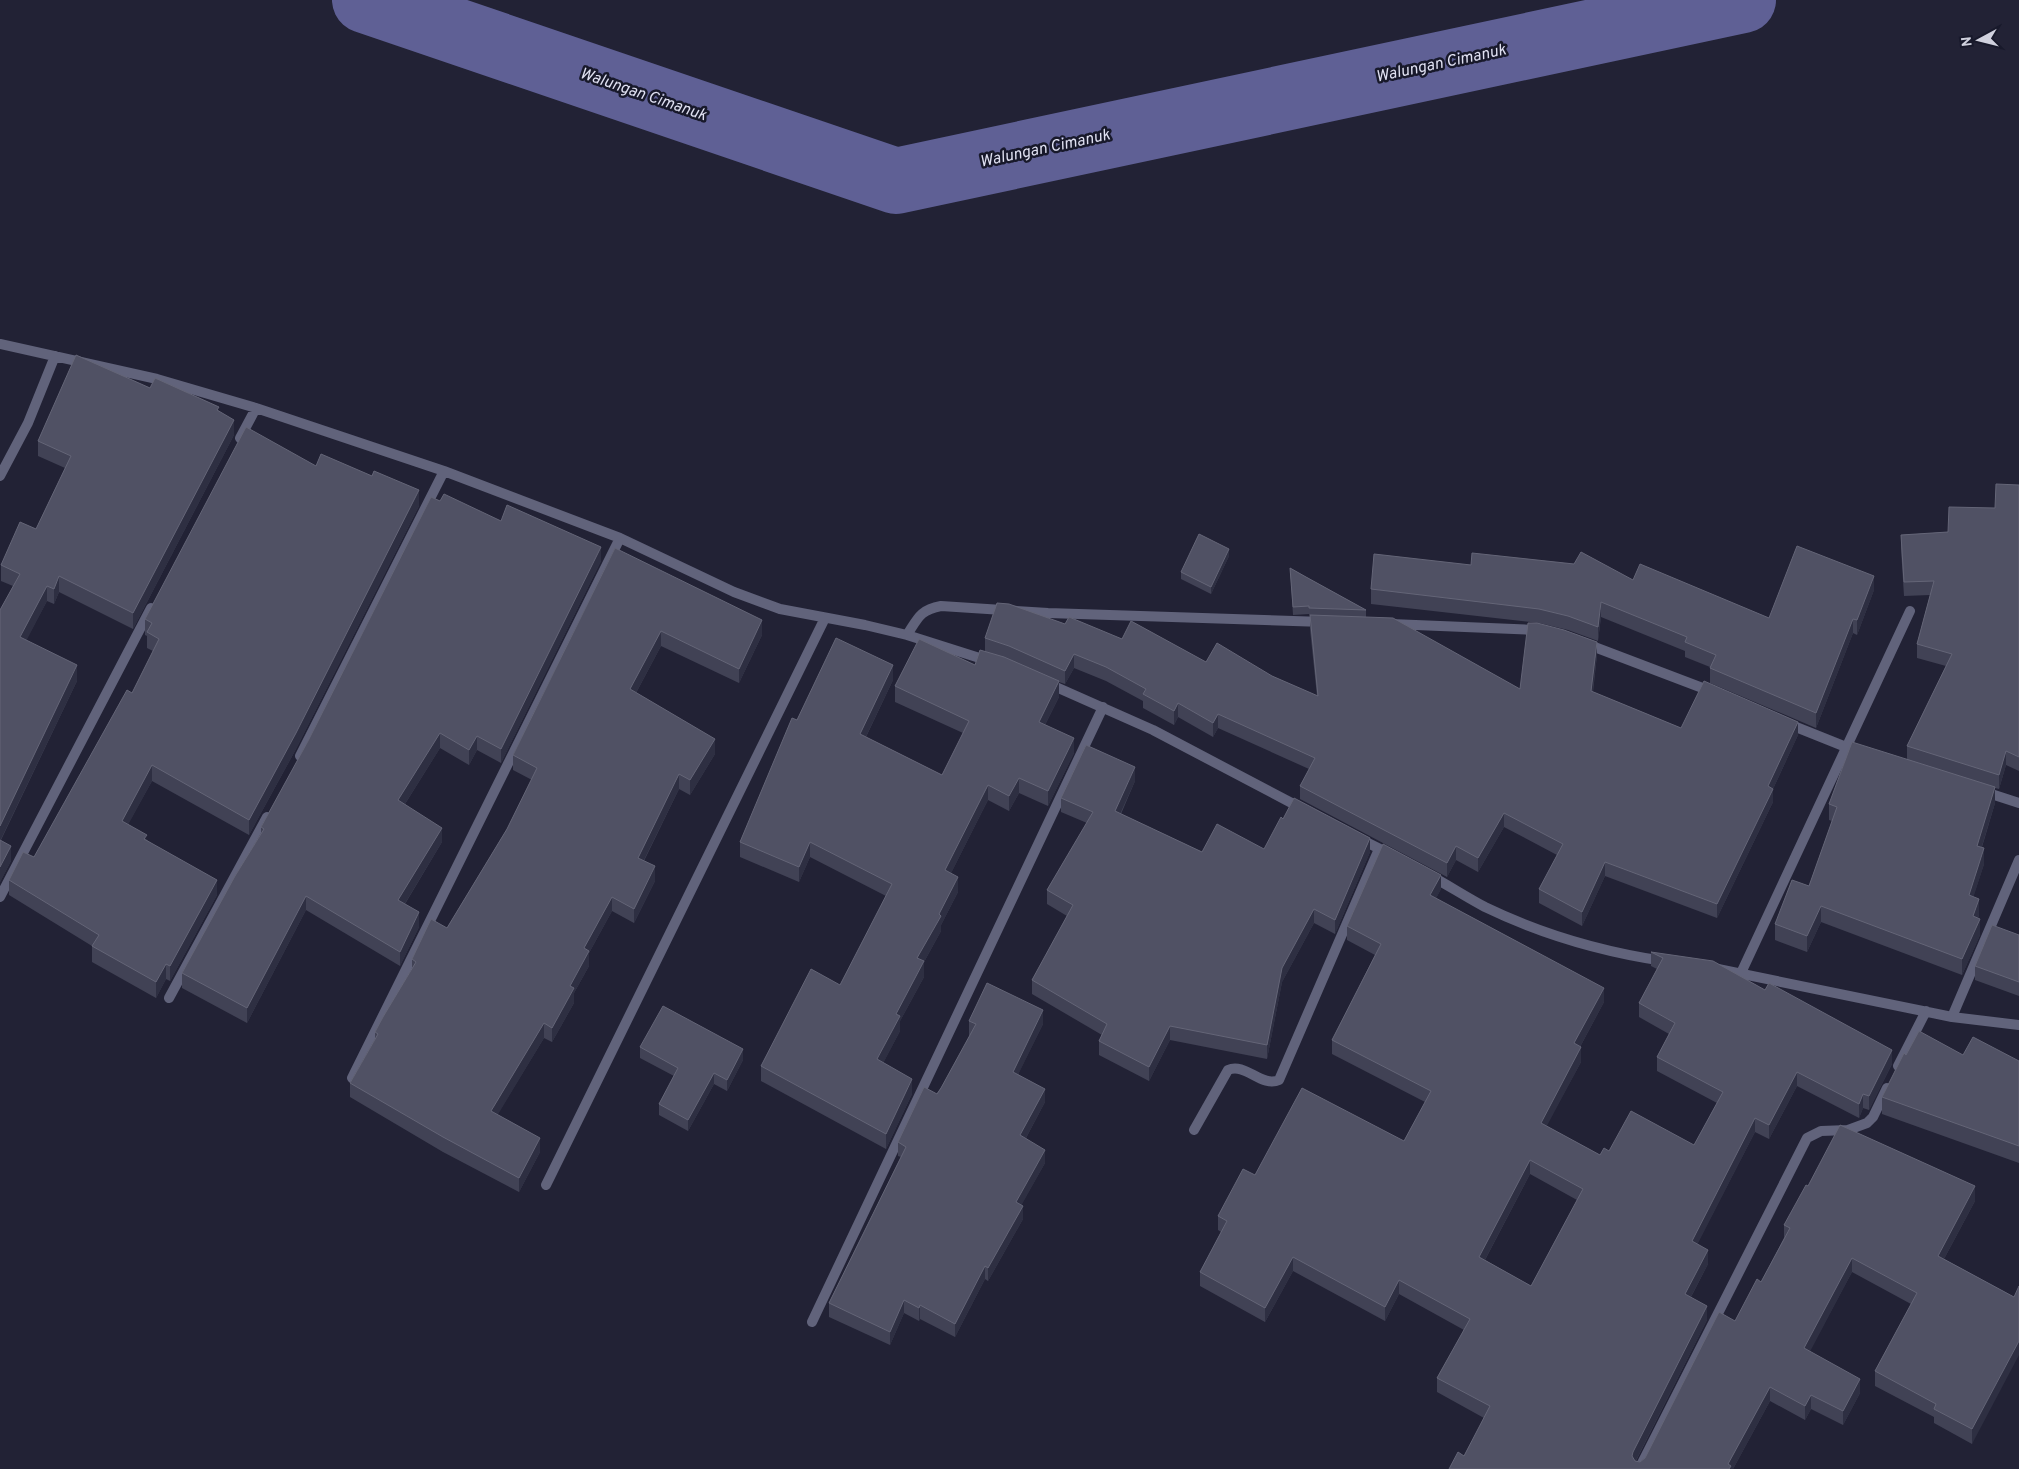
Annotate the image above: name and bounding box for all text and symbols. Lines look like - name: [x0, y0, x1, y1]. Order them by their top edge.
- north arrow: [1954, 15, 2004, 65]
- text: N: [1959, 35, 1977, 47]
- water label: Walungan Cimanuk: [1374, 40, 1509, 88]
- water label: Walungan Cimanuk: [577, 64, 710, 126]
- water label: Walungan Cimanuk: [978, 125, 1113, 173]

